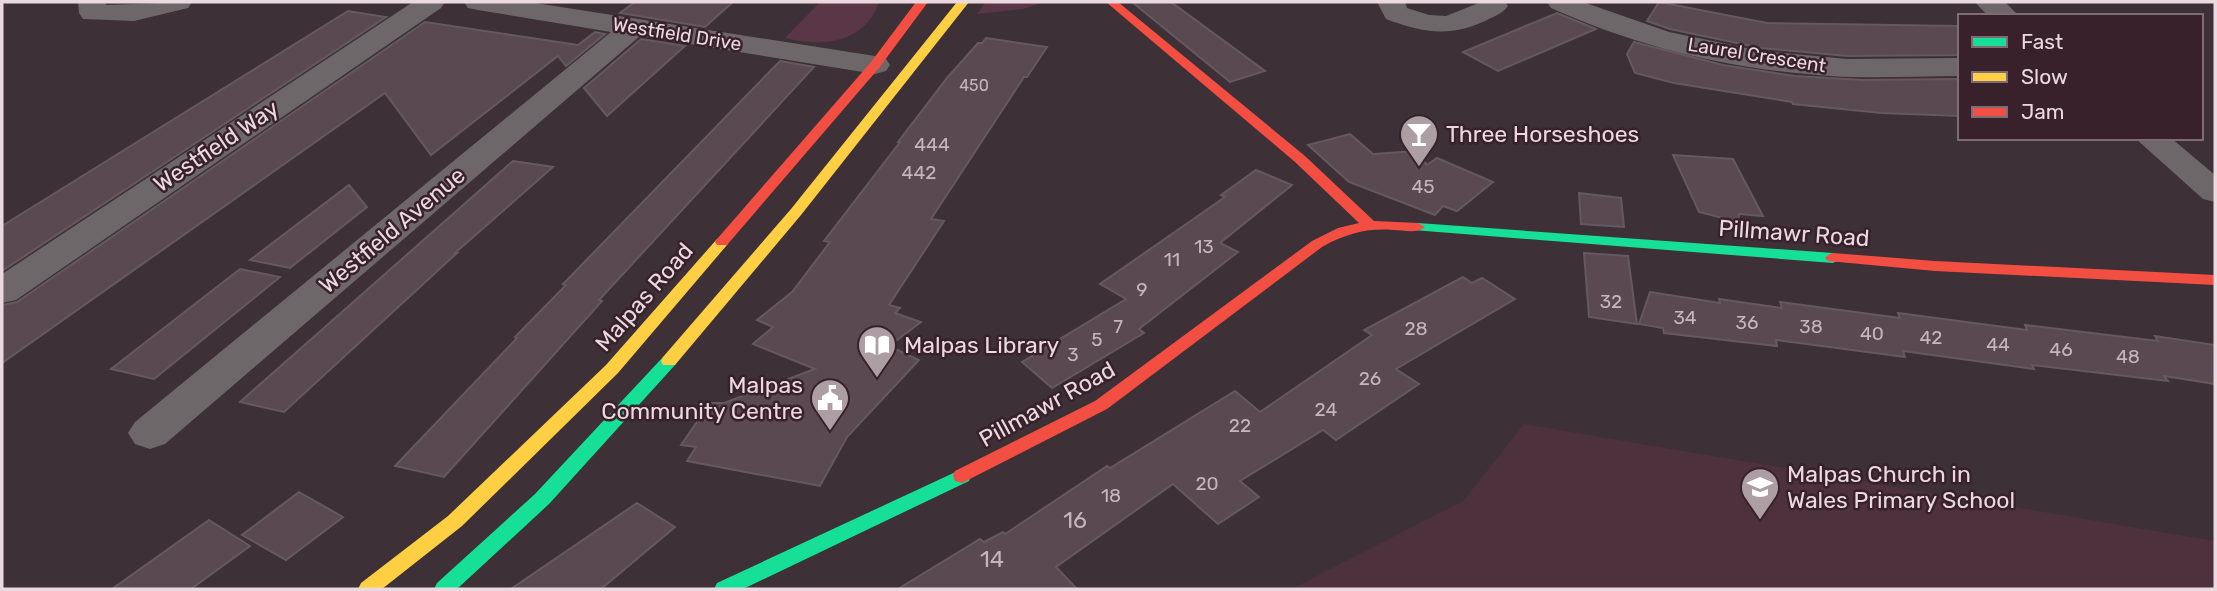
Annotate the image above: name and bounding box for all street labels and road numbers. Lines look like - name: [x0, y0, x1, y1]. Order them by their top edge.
- street label: Westfield Drive: [611, 12, 743, 56]
- street label: Laurel Crescent: [1686, 33, 1828, 77]
- street label: Westfield Way: [148, 94, 284, 198]
- street label: Westfield Avenue: [313, 161, 471, 299]
- street label: Pillmawr Road: [1718, 214, 1870, 252]
- street label: Malpas Road: [589, 237, 699, 357]
- street label: Pillmawr Road: [974, 355, 1120, 453]

